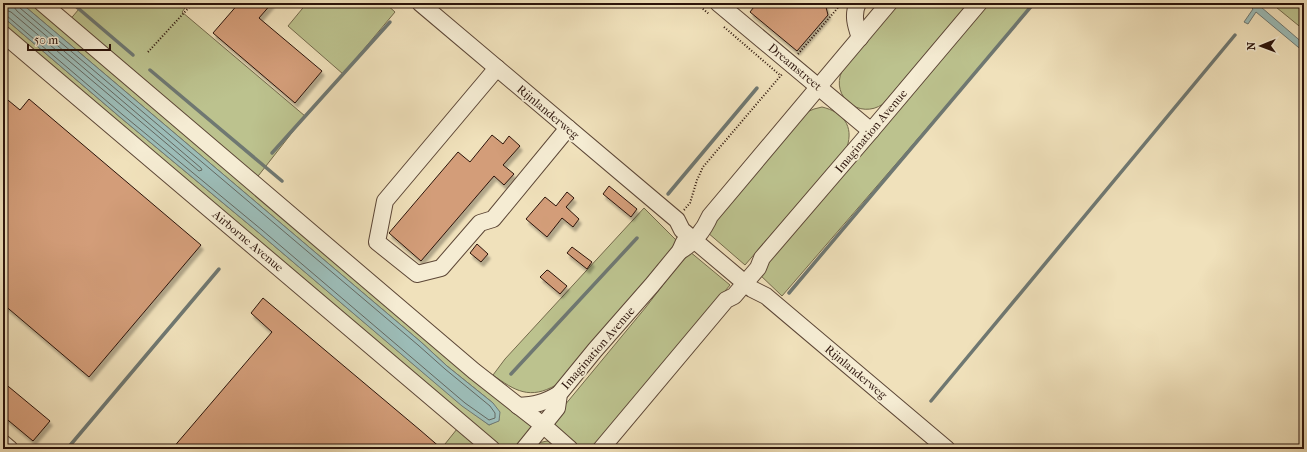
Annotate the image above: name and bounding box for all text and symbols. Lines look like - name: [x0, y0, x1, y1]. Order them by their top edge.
- scale bar: [28, 26, 110, 52]
- north arrow: [1241, 26, 1281, 66]
- text: 50 m: [34, 33, 58, 47]
- street label: Dreamstreet: [765, 41, 825, 94]
- text: N: [1245, 41, 1258, 50]
- street label: Rijnlanderweg: [514, 82, 582, 142]
- street label: Imagination Avenue: [832, 86, 910, 176]
- street label: Airborne Avenue: [209, 207, 286, 275]
- street label: Imagination Avenue: [558, 304, 638, 392]
- street label: Rijnlanderweg: [822, 342, 890, 402]

